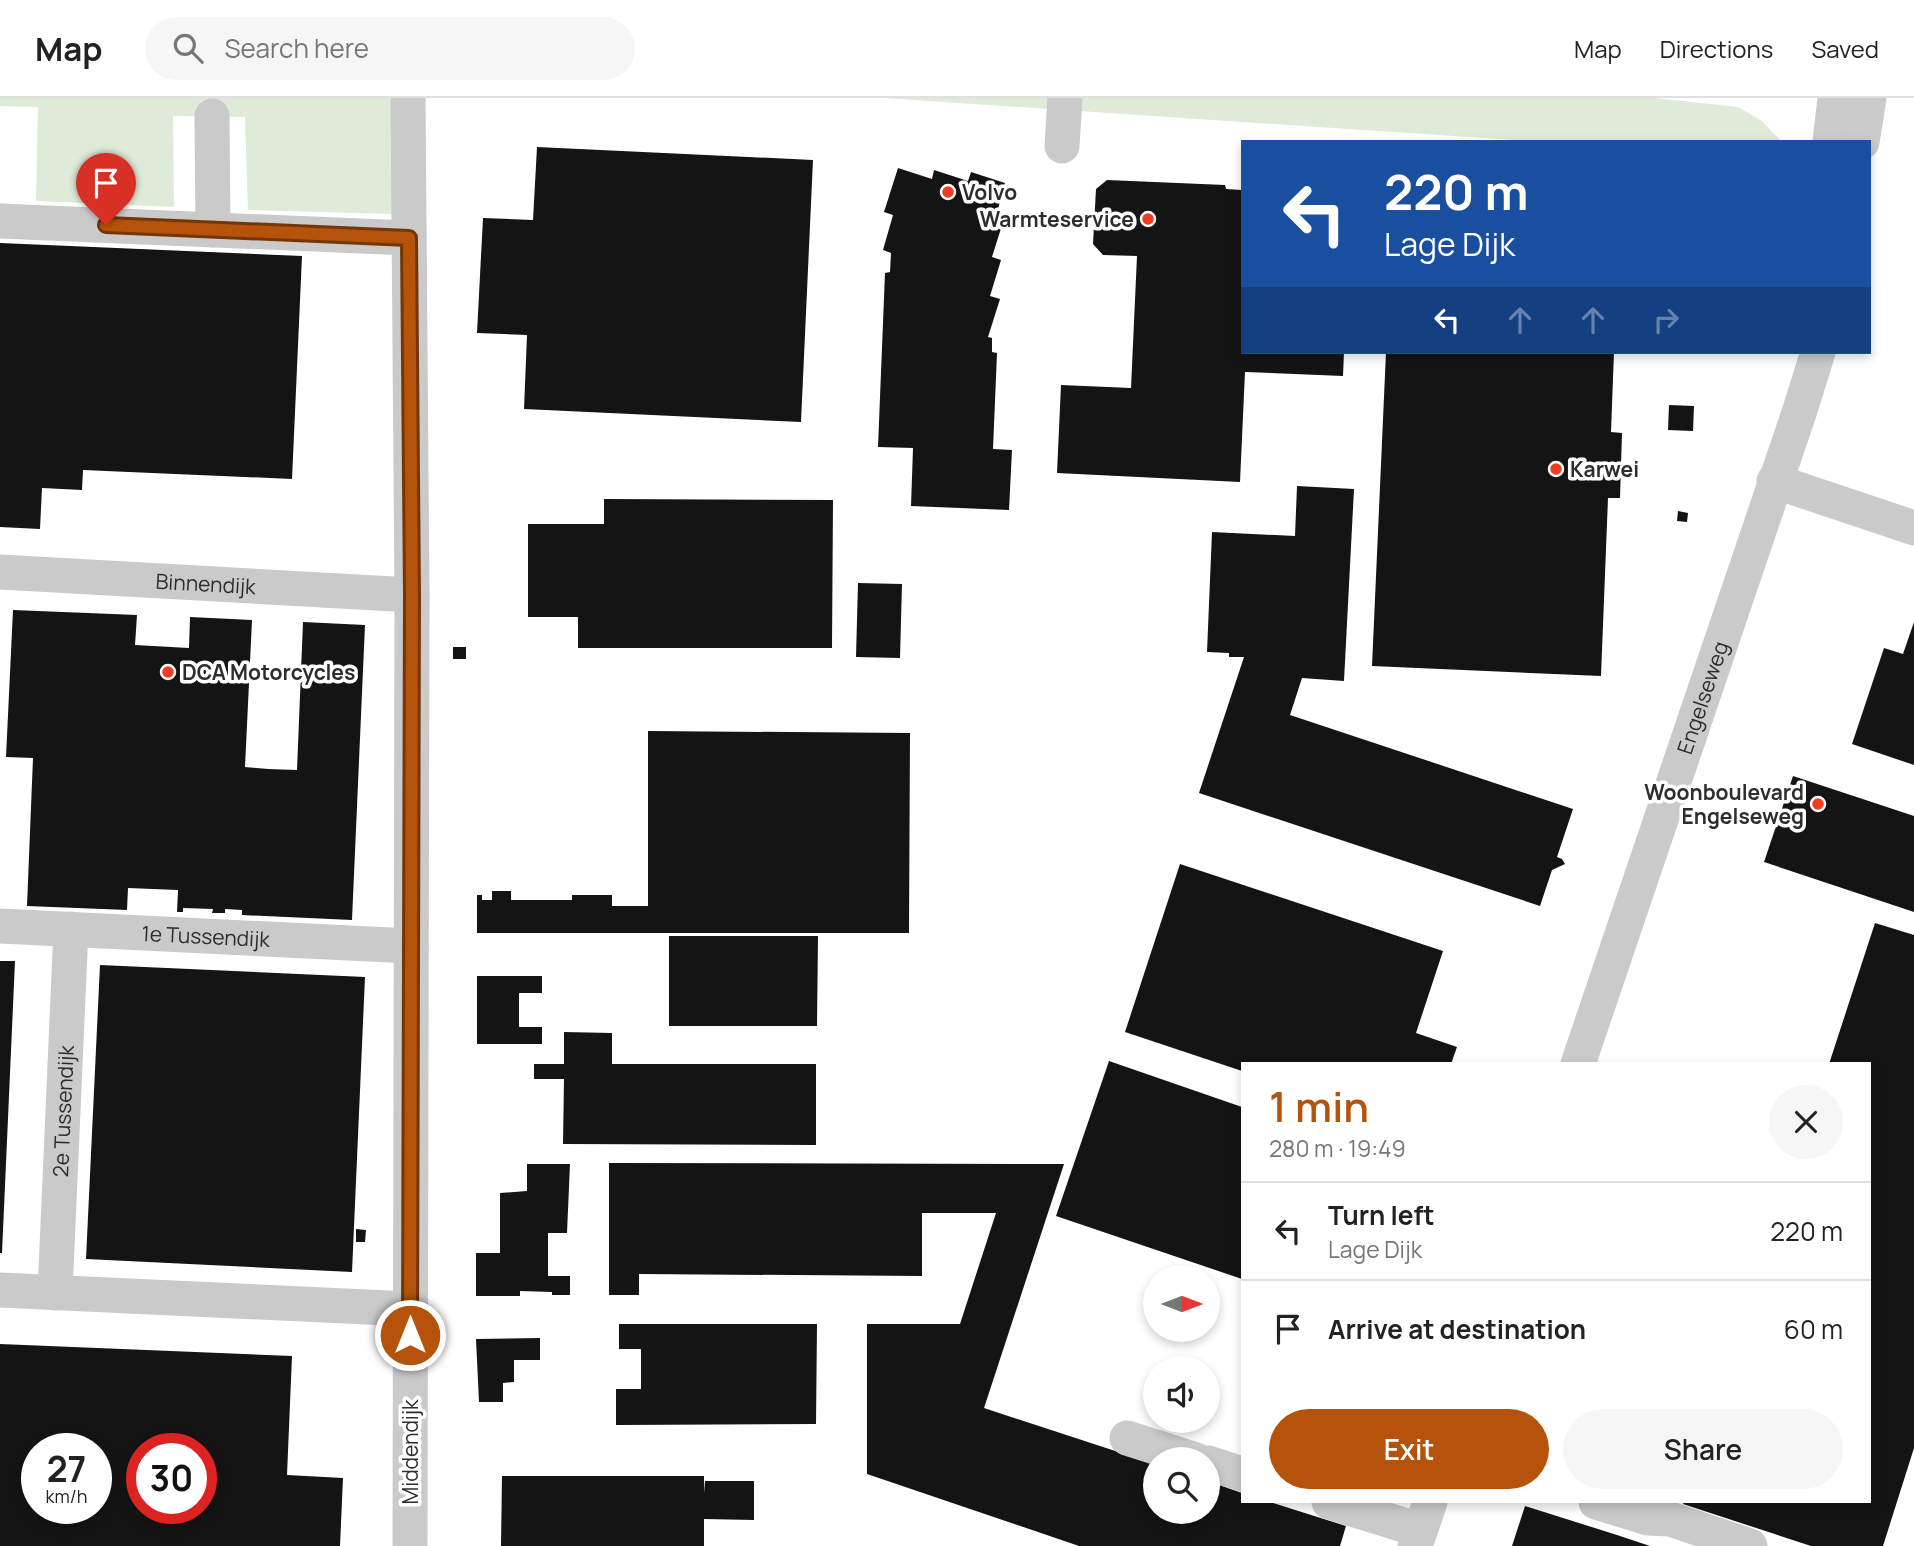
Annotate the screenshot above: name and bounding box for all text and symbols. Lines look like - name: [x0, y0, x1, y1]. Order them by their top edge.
- search box: [145, 17, 635, 80]
- text: Map: [35, 26, 103, 71]
- icon: search: [169, 29, 207, 67]
- text: Search here: [225, 30, 369, 66]
- text: Map: [1574, 32, 1622, 65]
- text: Directions: [1660, 32, 1773, 65]
- text: Saved: [1811, 32, 1879, 65]
- pin: [76, 153, 136, 225]
- text: 220 m: [1384, 158, 1528, 225]
- icon: arrive: [87, 164, 125, 202]
- icon: left: [1269, 168, 1360, 259]
- place label: Volvo: [962, 178, 1017, 206]
- marker: Volvo: [940, 184, 956, 200]
- place label: Warmteservice: [980, 205, 1134, 233]
- marker: Warmteservice: [1140, 211, 1156, 227]
- text: Lage Dijk: [1384, 222, 1515, 266]
- icon: left: [1428, 301, 1466, 339]
- icon: ahead: [1501, 301, 1539, 339]
- icon: ahead: [1574, 301, 1612, 339]
- icon: right: [1647, 301, 1685, 339]
- place label: Karwei: [1570, 455, 1639, 483]
- marker: Karwei: [1548, 461, 1564, 477]
- street label: Binnendijk: [155, 567, 257, 600]
- street label: Engelseweg: [1670, 637, 1735, 758]
- place label: DCA Motorcycles: [182, 658, 355, 686]
- marker: DCA Motorcycles: [160, 664, 176, 680]
- place label: Woonboulevard Engelseweg: [1644, 778, 1804, 830]
- marker: Woonboulevard Engelseweg: [1810, 796, 1826, 812]
- street label: 1e Tussendijk: [141, 919, 271, 953]
- street label: 2e Tussendijk: [46, 1044, 80, 1178]
- text: 1 min: [1269, 1077, 1369, 1135]
- button: close: [1769, 1085, 1843, 1159]
- text: 280 m · 19:49: [1269, 1132, 1406, 1164]
- text: Turn left: [1328, 1197, 1435, 1233]
- icon: left: [1269, 1212, 1307, 1250]
- text: 220 m: [1770, 1213, 1843, 1249]
- text: Lage Dijk: [1328, 1233, 1422, 1265]
- north arrow: [1143, 1265, 1220, 1342]
- map controls: [1143, 1265, 1220, 1524]
- position arrow: [373, 1298, 447, 1372]
- icon: arrive: [1269, 1310, 1307, 1348]
- text: Arrive at destination: [1328, 1311, 1586, 1347]
- text: 60 m: [1784, 1311, 1843, 1347]
- button: sound: [1143, 1356, 1220, 1433]
- street label: Middendijk: [396, 1399, 424, 1504]
- button: Exit: [1269, 1409, 1549, 1489]
- button: Share: [1563, 1409, 1843, 1489]
- speed limit sign: 30: [126, 1433, 217, 1524]
- text: 27: [47, 1445, 86, 1493]
- button: search: [1143, 1447, 1220, 1524]
- text: km/h: [46, 1484, 87, 1508]

